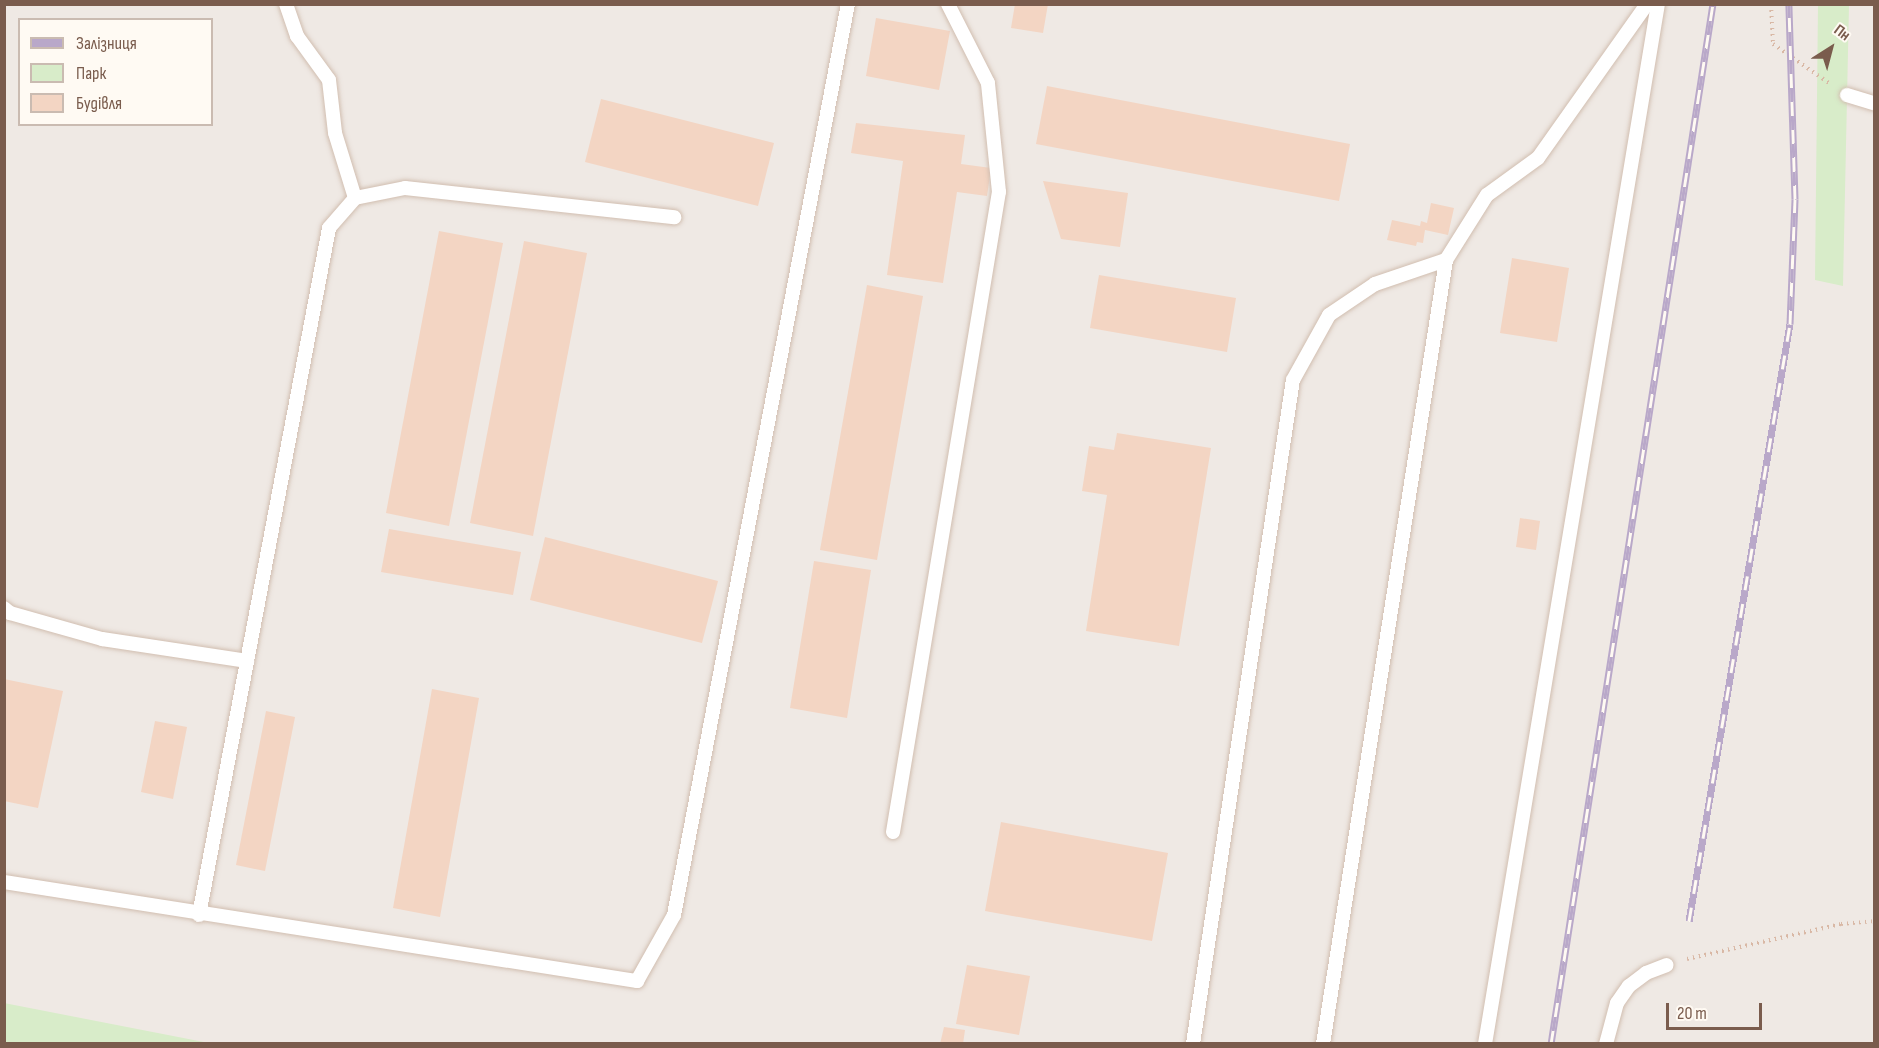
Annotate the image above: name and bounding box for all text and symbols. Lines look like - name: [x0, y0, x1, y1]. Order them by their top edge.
- legend: [18, 18, 213, 126]
- north arrow: [1801, 18, 1861, 78]
- text: Пн: [1830, 21, 1854, 45]
- text: Залізниця: [76, 33, 137, 54]
- text: Парк: [76, 63, 106, 84]
- text: Будівля: [76, 93, 122, 114]
- scale bar: [1669, 991, 1765, 1029]
- text: 20 m: [1677, 1003, 1707, 1024]

